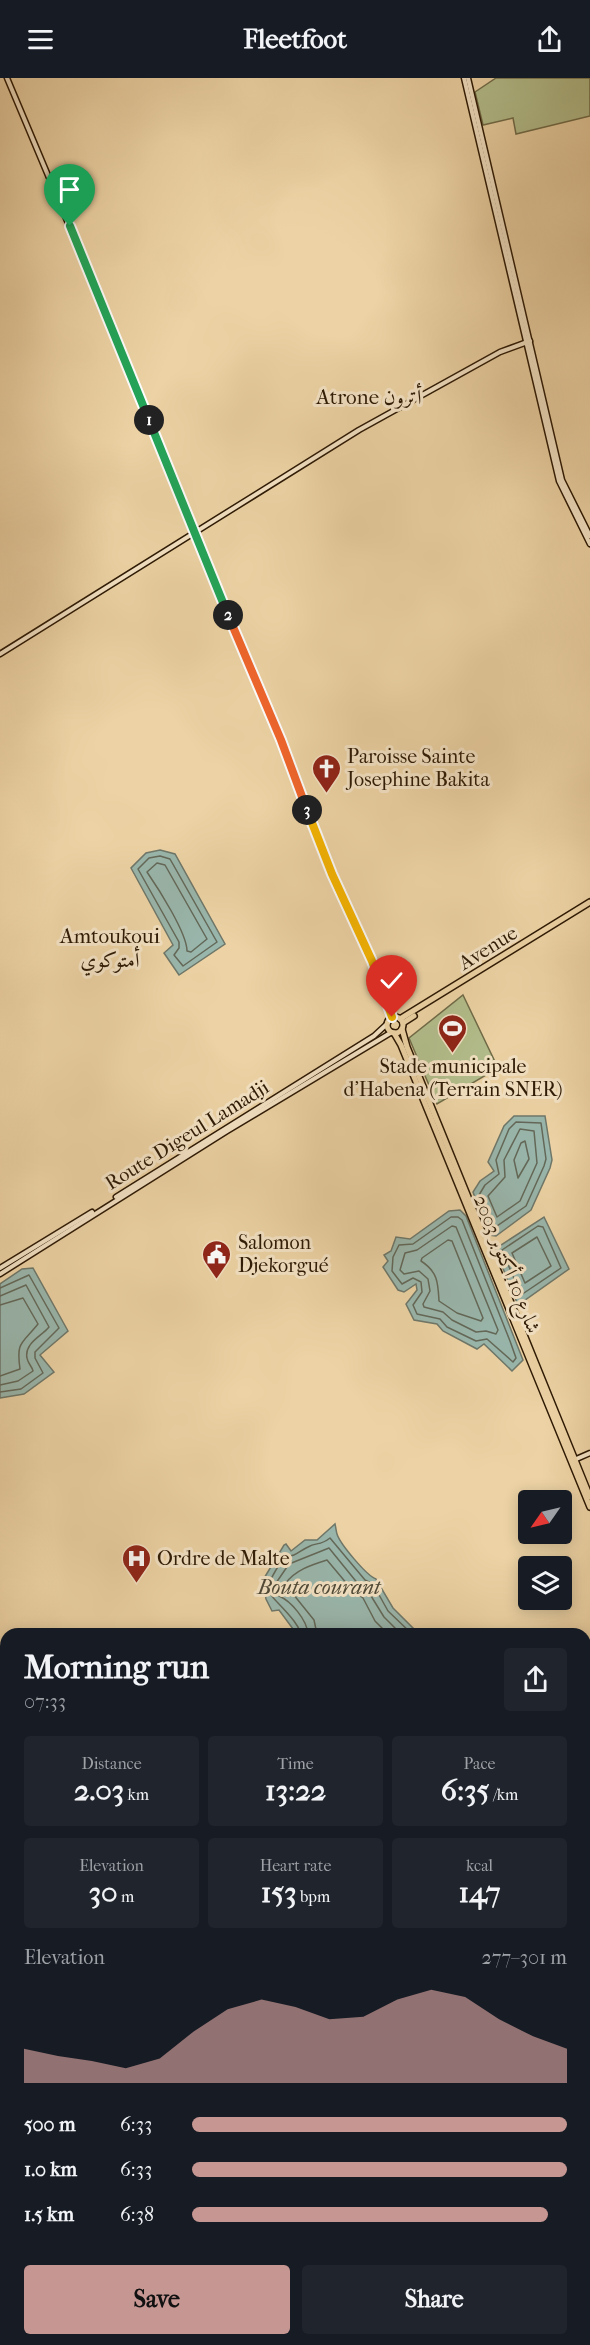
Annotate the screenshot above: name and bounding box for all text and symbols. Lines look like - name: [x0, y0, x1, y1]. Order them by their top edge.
- icon: menu: [24, 23, 57, 56]
- text: Fleetfoot: [243, 23, 347, 55]
- icon: share: [533, 23, 566, 56]
- pin: [44, 164, 95, 226]
- icon: arrive: [53, 173, 86, 206]
- district label: Atrone أترون: [315, 382, 422, 409]
- pin: 1: [134, 405, 164, 435]
- text: 1: [146, 410, 152, 429]
- pin: 2: [213, 600, 243, 630]
- text: 2: [224, 605, 232, 624]
- place label: Paroisse Sainte Josephine Bakita: [345, 745, 491, 791]
- church icon: Paroisse Sainte Josephine Bakita: [310, 752, 342, 794]
- pin: 3: [292, 795, 322, 825]
- text: 3: [304, 800, 310, 819]
- street label: Avenue: [454, 921, 522, 975]
- district label: Amtoukoui أمتوكوي: [59, 924, 160, 976]
- pin: [366, 955, 417, 1017]
- icon: check: [375, 964, 408, 997]
- sports icon: Stade municipale d'Habena (Terrain SNER): [437, 1012, 469, 1054]
- place label: Stade municipale d'Habena (Terrain SNER): [344, 1055, 562, 1101]
- street label: Route Digeul Lamadji: [101, 1075, 273, 1195]
- street label: شارع 10 أكتوبر 2003: [463, 1190, 548, 1339]
- place label: Salomon Djekorgué: [238, 1231, 329, 1277]
- public building icon: Salomon Djekorgué: [201, 1238, 233, 1280]
- north arrow: [518, 1490, 572, 1544]
- map controls: [518, 1490, 572, 1610]
- hospital icon: Ordre de Malte: [120, 1542, 152, 1584]
- place label: Ordre de Malte: [157, 1547, 290, 1570]
- button: layers: [518, 1556, 572, 1610]
- water label: Bouta courant: [257, 1575, 382, 1599]
- text: Morning run: [24, 1648, 209, 1687]
- button: share: [504, 1648, 567, 1711]
- text: 07:33: [24, 1690, 66, 1713]
- text: Distance: [81, 1754, 142, 1773]
- text: Time: [277, 1754, 314, 1773]
- text: Pace: [464, 1754, 495, 1773]
- text: 2.03: [74, 1773, 124, 1808]
- text: 13:22: [265, 1773, 326, 1808]
- text: 6:35: [441, 1773, 489, 1808]
- text: km: [124, 1785, 149, 1804]
- text: /km: [489, 1785, 518, 1804]
- text: Elevation: [79, 1856, 144, 1875]
- text: Heart rate: [260, 1856, 331, 1875]
- text: kcal: [466, 1856, 493, 1875]
- text: 30: [89, 1875, 118, 1910]
- text: 153: [261, 1875, 297, 1910]
- text: 147: [458, 1875, 501, 1910]
- text: m: [118, 1887, 134, 1906]
- text: bpm: [297, 1887, 330, 1906]
- text: Elevation: [24, 1946, 105, 1969]
- text: 277–301 m: [482, 1946, 567, 1969]
- text: 500 m: [24, 2113, 76, 2136]
- text: 6:33: [120, 2113, 152, 2136]
- text: 1.0 km: [24, 2158, 77, 2181]
- text: 6:33: [120, 2158, 152, 2181]
- text: 1.5 km: [24, 2203, 74, 2226]
- text: 6:38: [120, 2203, 154, 2226]
- button: Save: [24, 2265, 290, 2334]
- button: Share: [302, 2265, 567, 2334]

